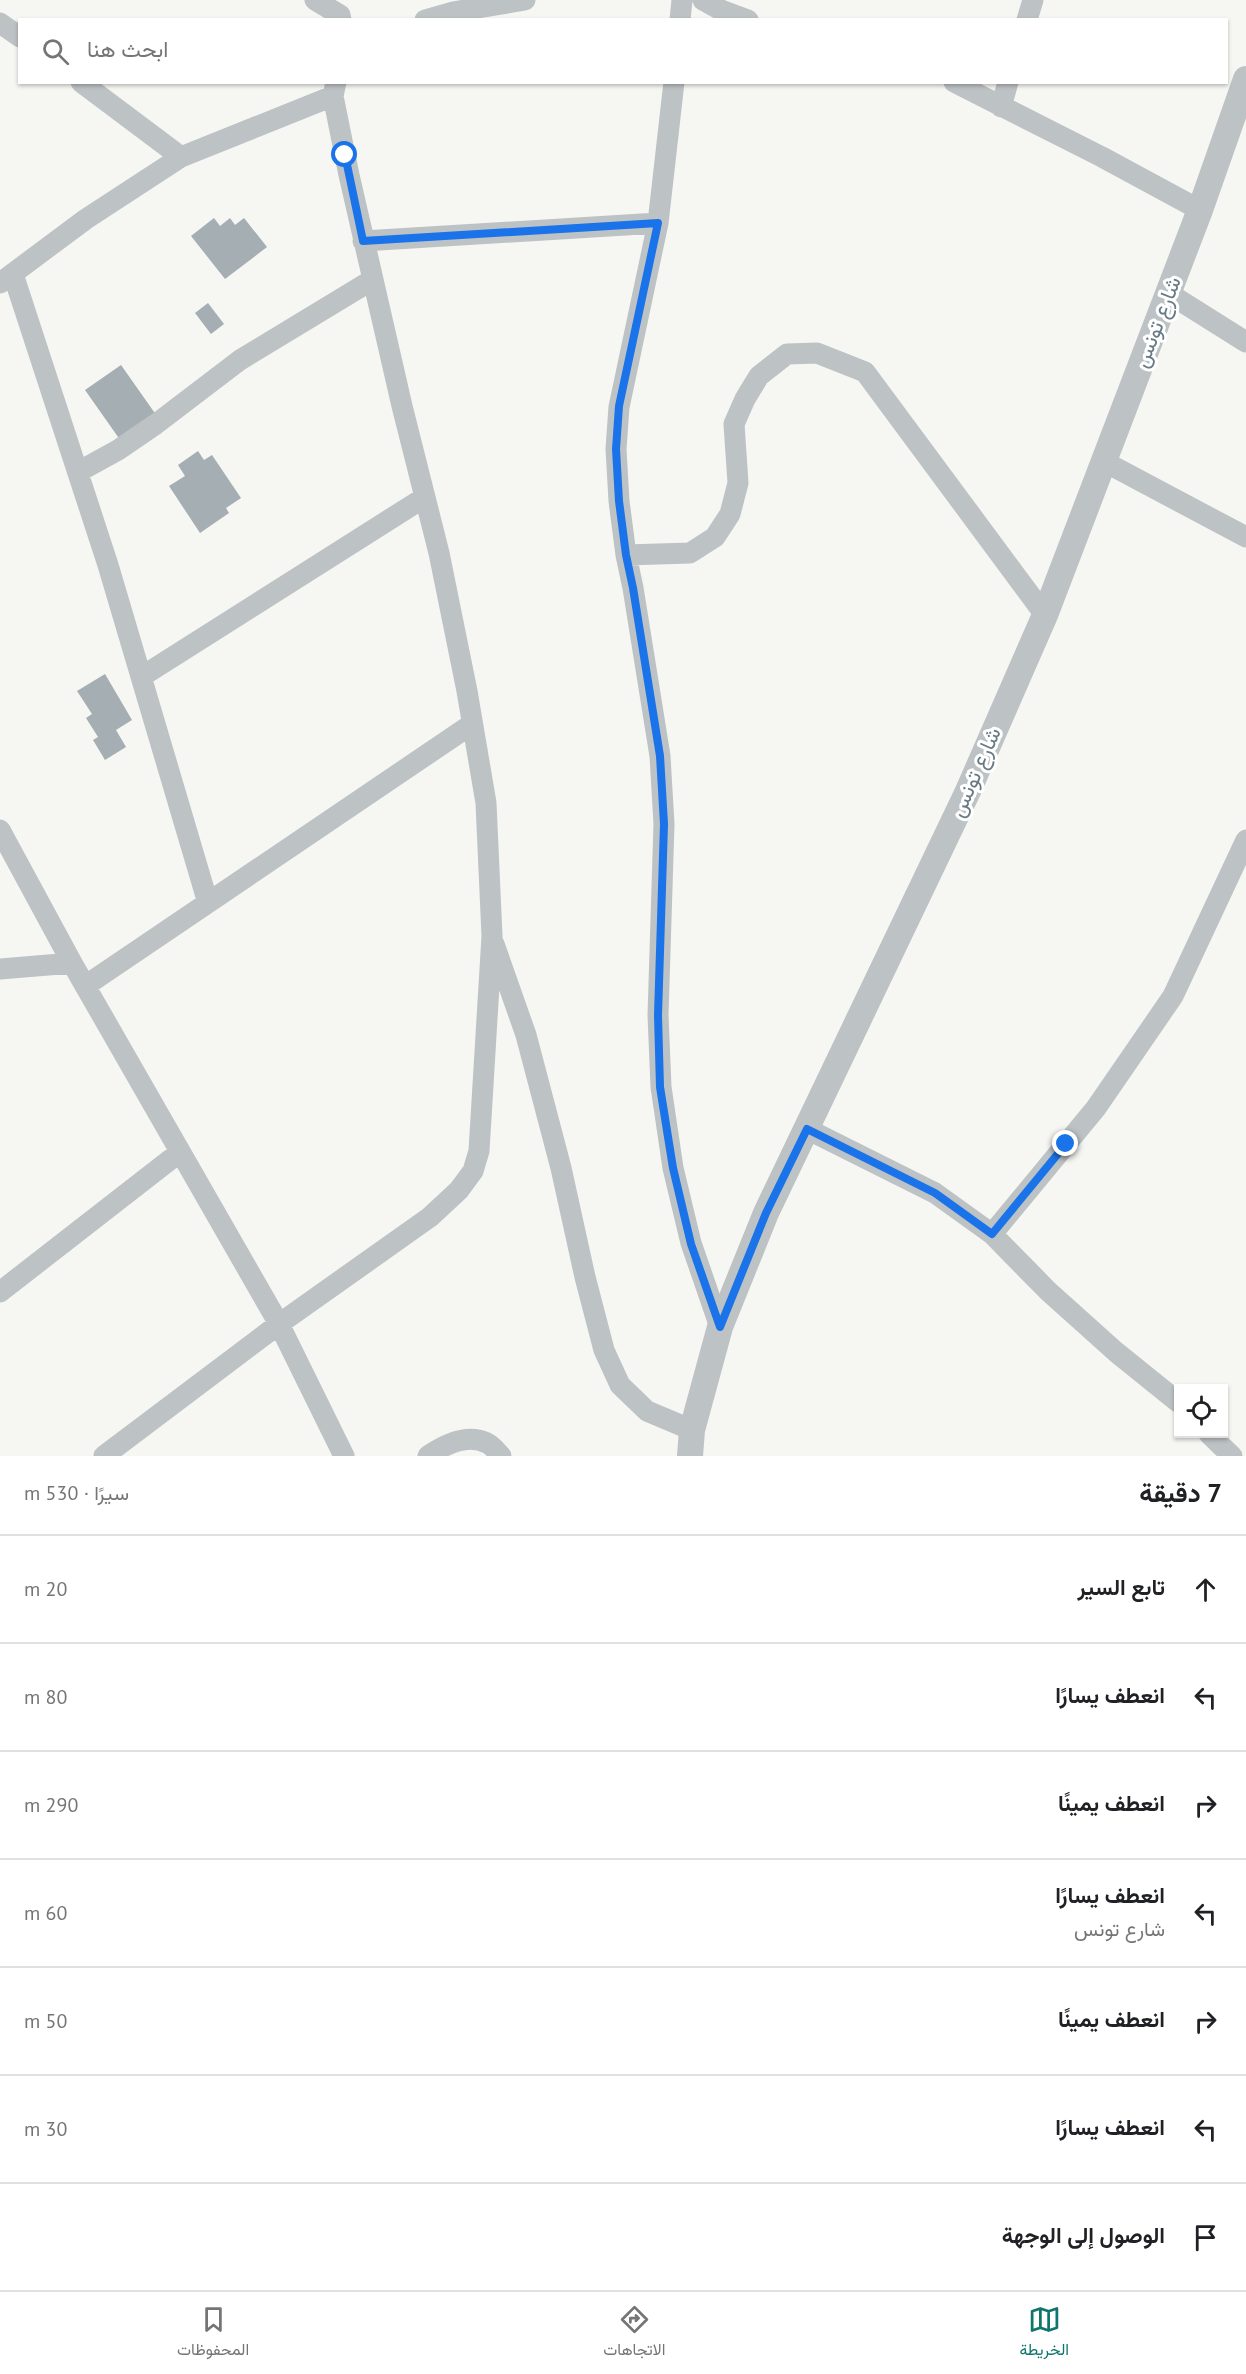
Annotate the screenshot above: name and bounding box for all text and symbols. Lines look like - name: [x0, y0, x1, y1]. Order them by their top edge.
- search box: [18, 18, 1228, 84]
- icon: search: [39, 35, 72, 68]
- text: ابحث هنا: [87, 35, 168, 63]
- route start: [331, 141, 357, 167]
- street label: شارع تونس: [1127, 273, 1188, 372]
- street label: شارع تونس: [943, 723, 1008, 822]
- route end: [1052, 1130, 1078, 1156]
- map controls: [1174, 1384, 1228, 1438]
- button: locate: [1174, 1384, 1228, 1438]
- text: 7 دقيقة: [1139, 1476, 1222, 1509]
- text: سيرًا · 530 m: [24, 1480, 129, 1506]
- text: تابع السير: [1077, 1573, 1165, 1601]
- icon: ahead: [1189, 1573, 1222, 1606]
- text: 20 m: [24, 1576, 67, 1602]
- text: انعطف يسارًا: [1055, 1681, 1165, 1709]
- icon: left: [1189, 1681, 1222, 1714]
- text: 80 m: [24, 1684, 67, 1710]
- text: انعطف يمينًا: [1058, 1789, 1165, 1817]
- icon: right: [1189, 1789, 1222, 1822]
- text: 290 m: [24, 1792, 78, 1818]
- text: انعطف يسارًا: [1055, 1881, 1165, 1909]
- icon: left: [1189, 1897, 1222, 1930]
- text: 60 m: [24, 1900, 67, 1926]
- text: شارع تونس: [1074, 1916, 1165, 1942]
- text: انعطف يمينًا: [1058, 2005, 1165, 2033]
- icon: right: [1189, 2005, 1222, 2038]
- text: 50 m: [24, 2008, 67, 2034]
- text: انعطف يسارًا: [1055, 2113, 1165, 2141]
- icon: left: [1189, 2113, 1222, 2146]
- text: 30 m: [24, 2116, 67, 2142]
- text: الوصول إلى الوجهة: [1002, 2221, 1165, 2249]
- icon: arrive: [1189, 2221, 1222, 2254]
- tab: المحفوظات: [177, 2303, 249, 2364]
- tab: الاتجاهات: [603, 2303, 665, 2364]
- tab: الخريطة: [1019, 2303, 1069, 2364]

